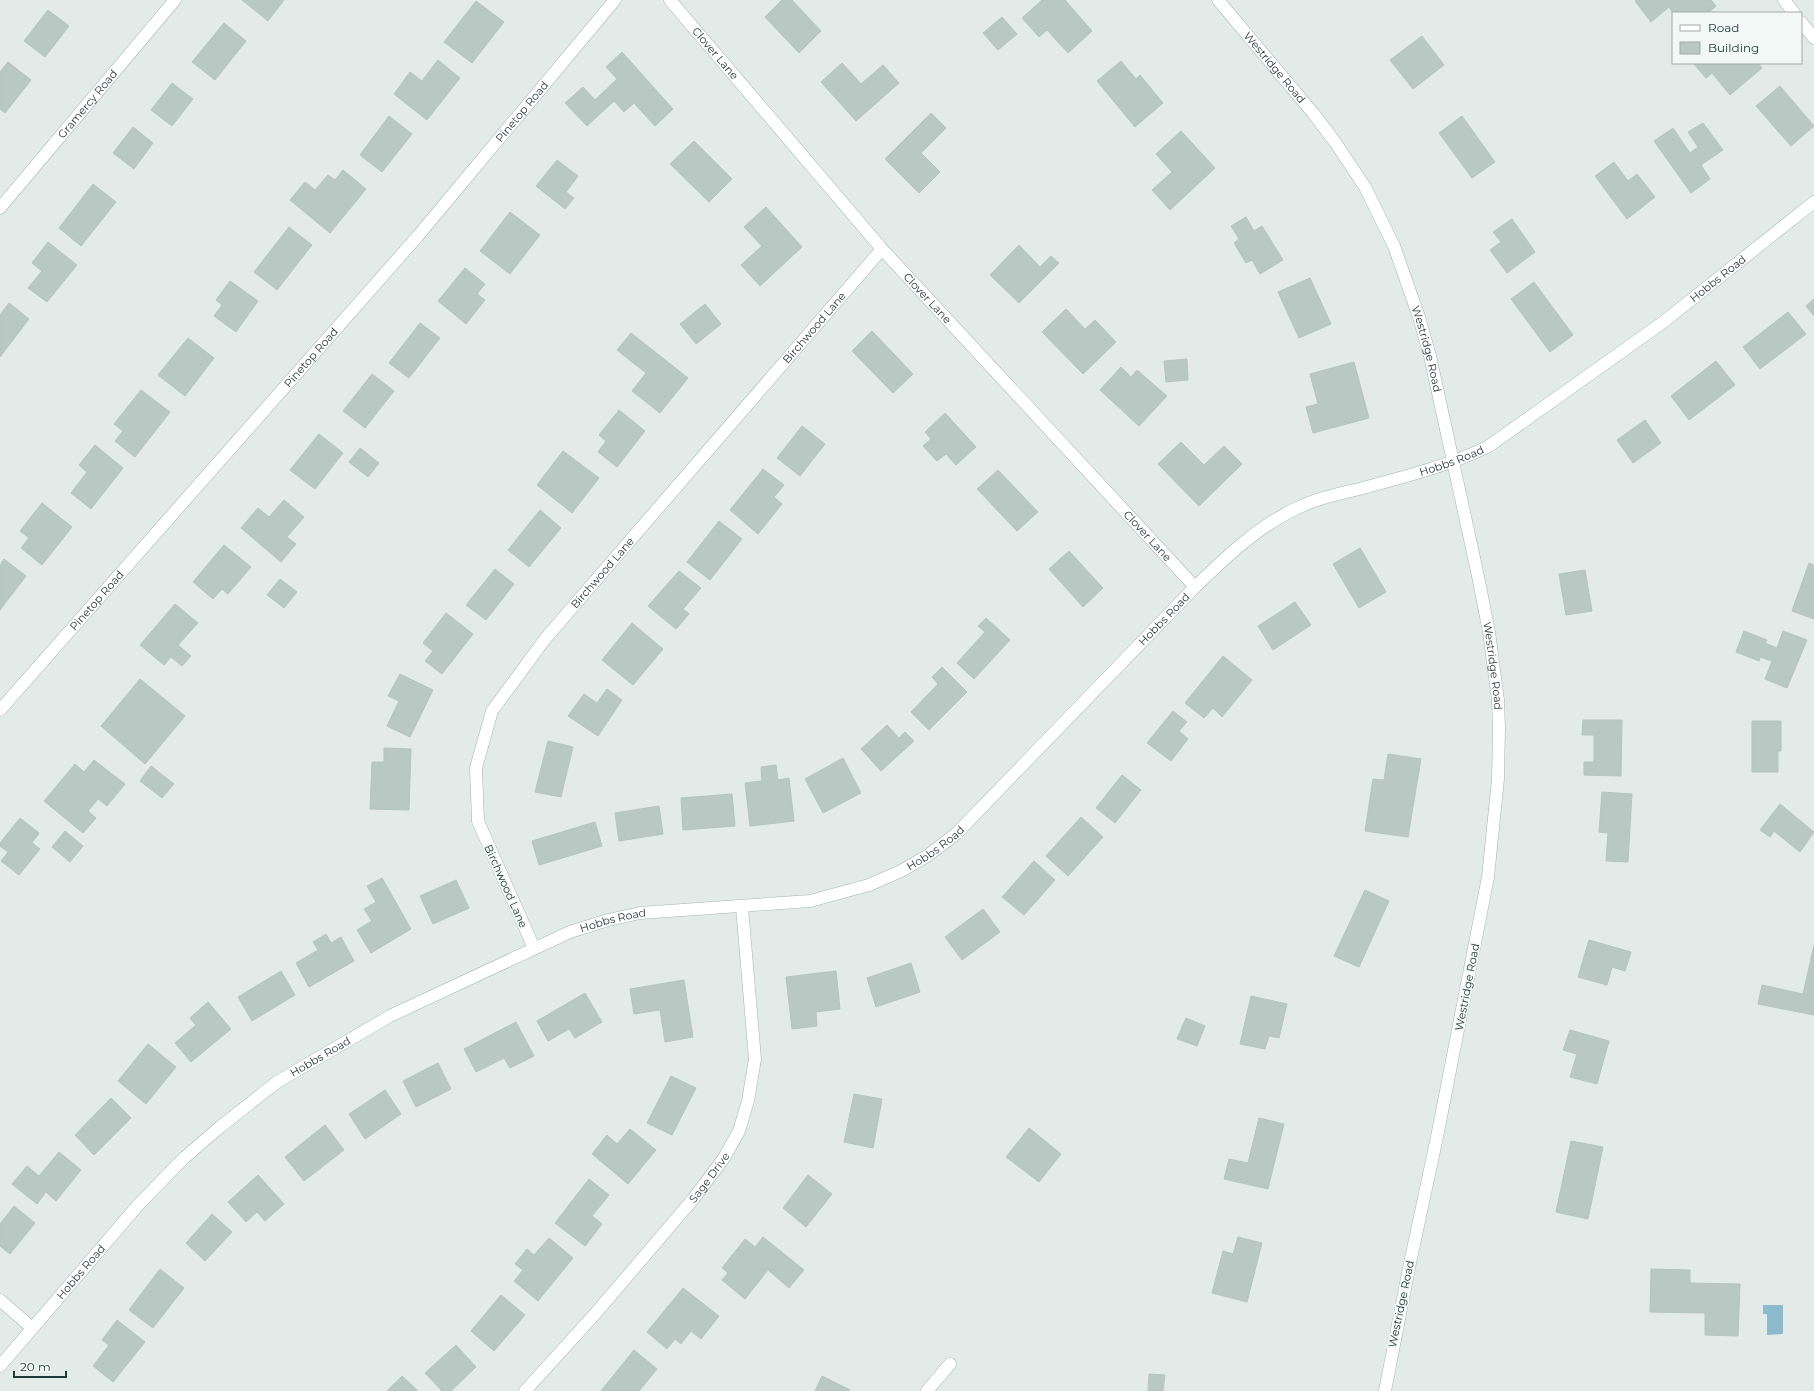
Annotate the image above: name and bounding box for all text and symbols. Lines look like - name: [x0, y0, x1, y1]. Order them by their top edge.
- legend: [1672, 12, 1802, 64]
- text: Road: [1708, 20, 1739, 35]
- street label: Clover Lane: [689, 24, 742, 83]
- street label: Westridge Road: [1241, 29, 1309, 106]
- text: Building: [1708, 40, 1759, 55]
- street label: Gramercy Road: [55, 67, 120, 141]
- street label: Pinetop Road: [492, 78, 551, 145]
- street label: Hobbs Road: [1687, 252, 1749, 305]
- street label: Clover Lane: [901, 270, 955, 327]
- street label: Birchwood Lane: [779, 289, 849, 366]
- street label: Westridge Road: [1409, 304, 1445, 393]
- street label: Pinetop Road: [281, 325, 341, 390]
- street label: Hobbs Road: [1418, 442, 1486, 479]
- street label: Clover Lane: [1121, 507, 1175, 564]
- street label: Birchwood Lane: [568, 534, 637, 611]
- street label: Pinetop Road: [66, 568, 127, 633]
- street label: Hobbs Road: [1135, 590, 1193, 648]
- street label: Westridge Road: [1480, 621, 1505, 710]
- street label: Hobbs Road: [904, 823, 967, 873]
- street label: Birchwood Lane: [481, 842, 531, 930]
- street label: Hobbs Road: [578, 906, 646, 935]
- street label: Westridge Road: [1452, 942, 1482, 1032]
- street label: Hobbs Road: [287, 1034, 353, 1080]
- street label: Sage Drive: [686, 1150, 733, 1206]
- street label: Hobbs Road: [53, 1242, 108, 1302]
- street label: Westridge Road: [1385, 1259, 1417, 1349]
- scale bar: [14, 1353, 66, 1379]
- text: 20 m: [20, 1359, 51, 1374]

